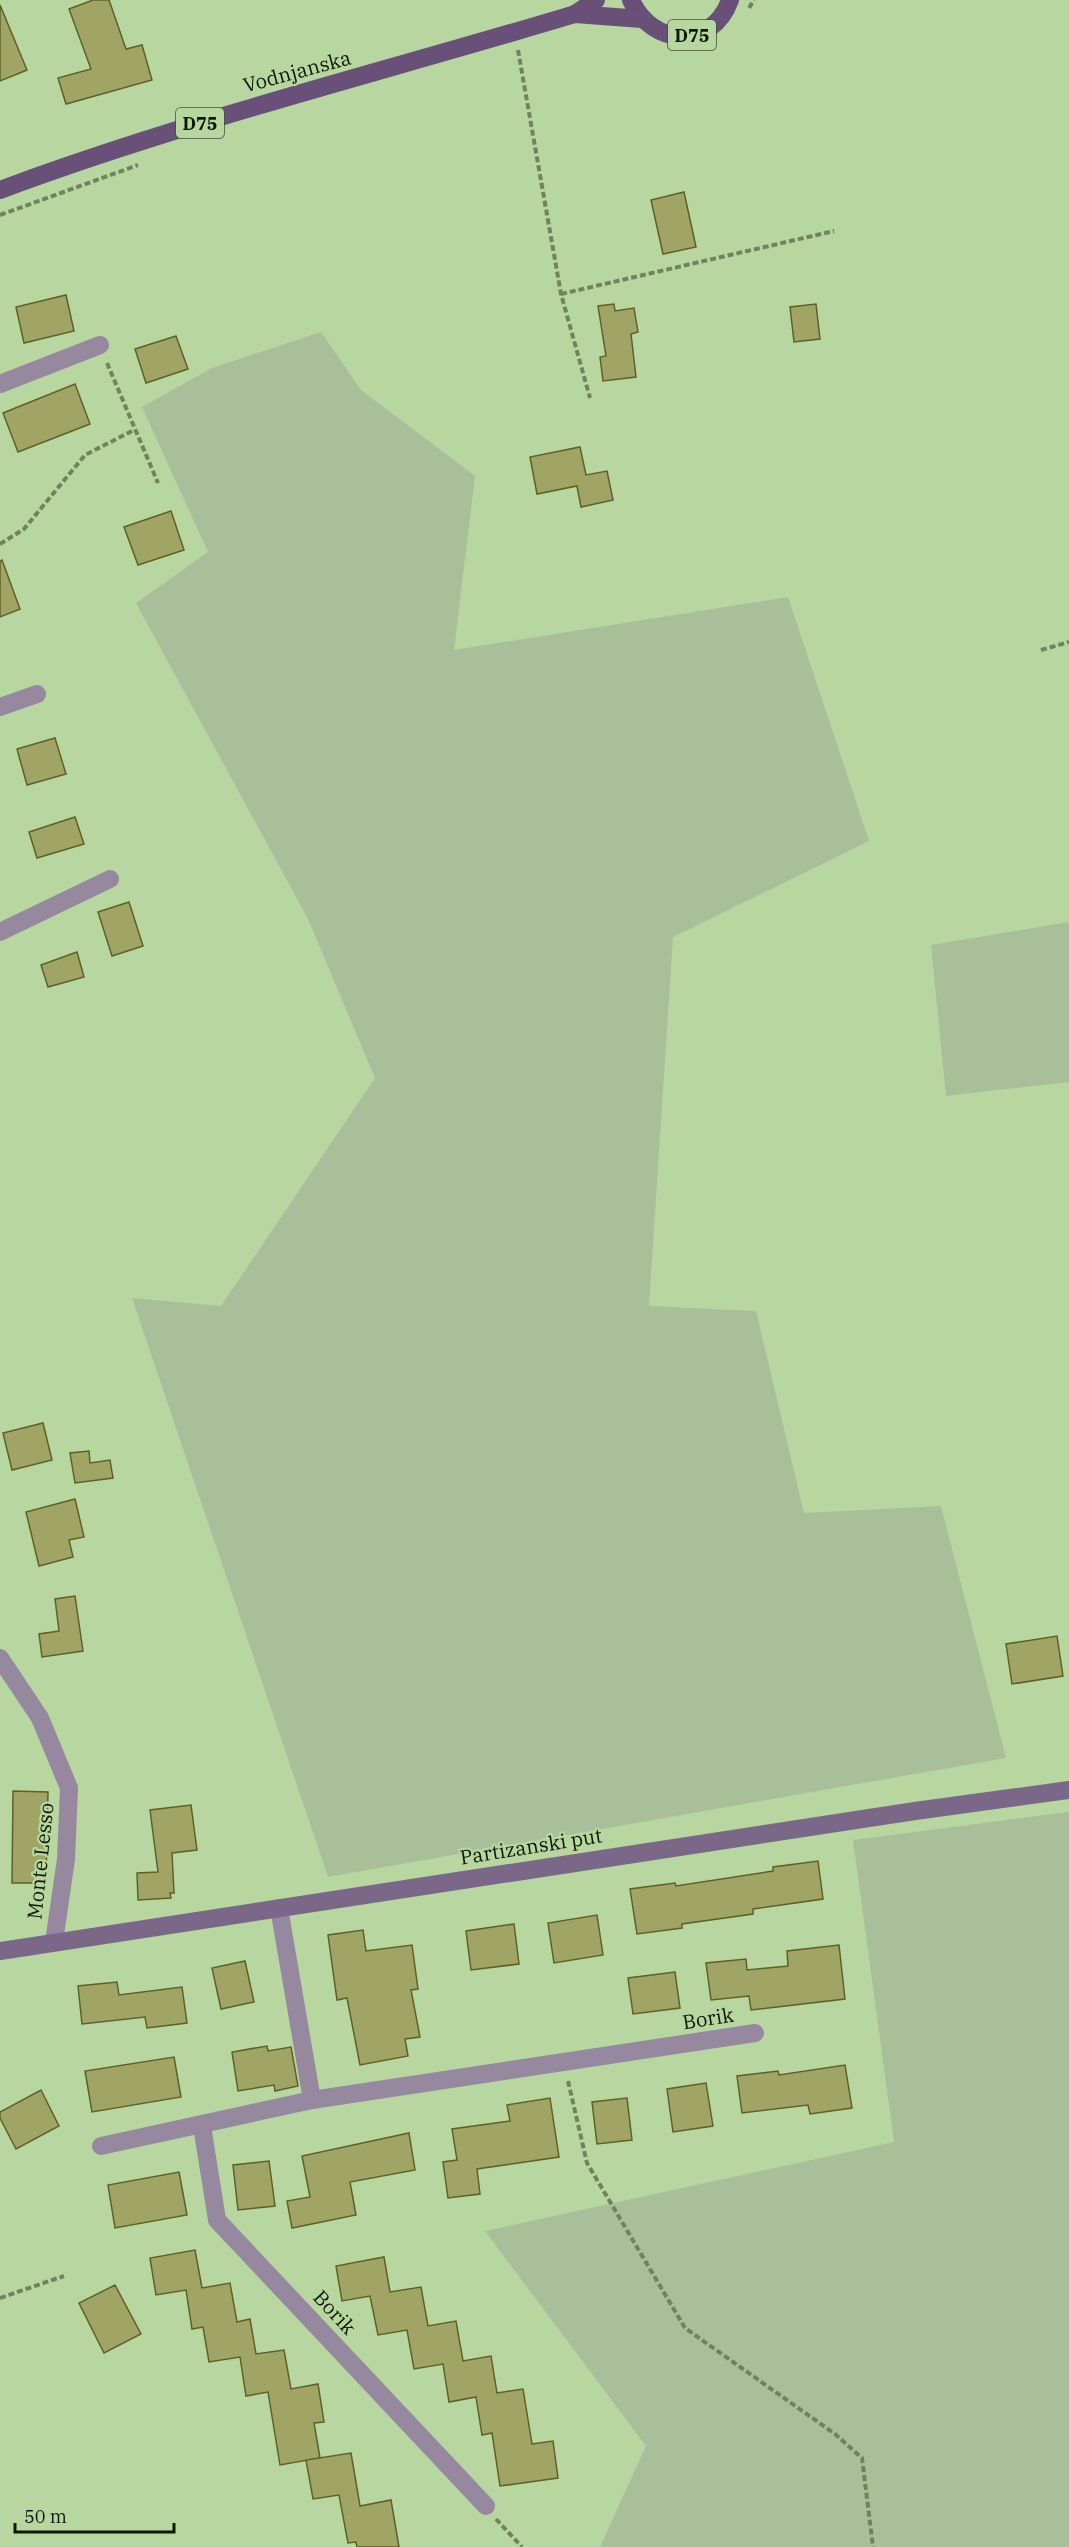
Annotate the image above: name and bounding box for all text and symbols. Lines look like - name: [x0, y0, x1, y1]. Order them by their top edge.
- road number: D75: [668, 20, 716, 50]
- street label: Vodnjanska: [240, 44, 354, 98]
- road number: D75: [176, 108, 224, 138]
- street label: Monte Lesso: [20, 1801, 60, 1921]
- street label: Partizanski put: [458, 1821, 604, 1871]
- street label: Borik: [680, 2001, 736, 2035]
- street label: Borik: [308, 2284, 363, 2340]
- scale bar: [15, 2496, 174, 2534]
- text: 50 m: [24, 2505, 67, 2528]

